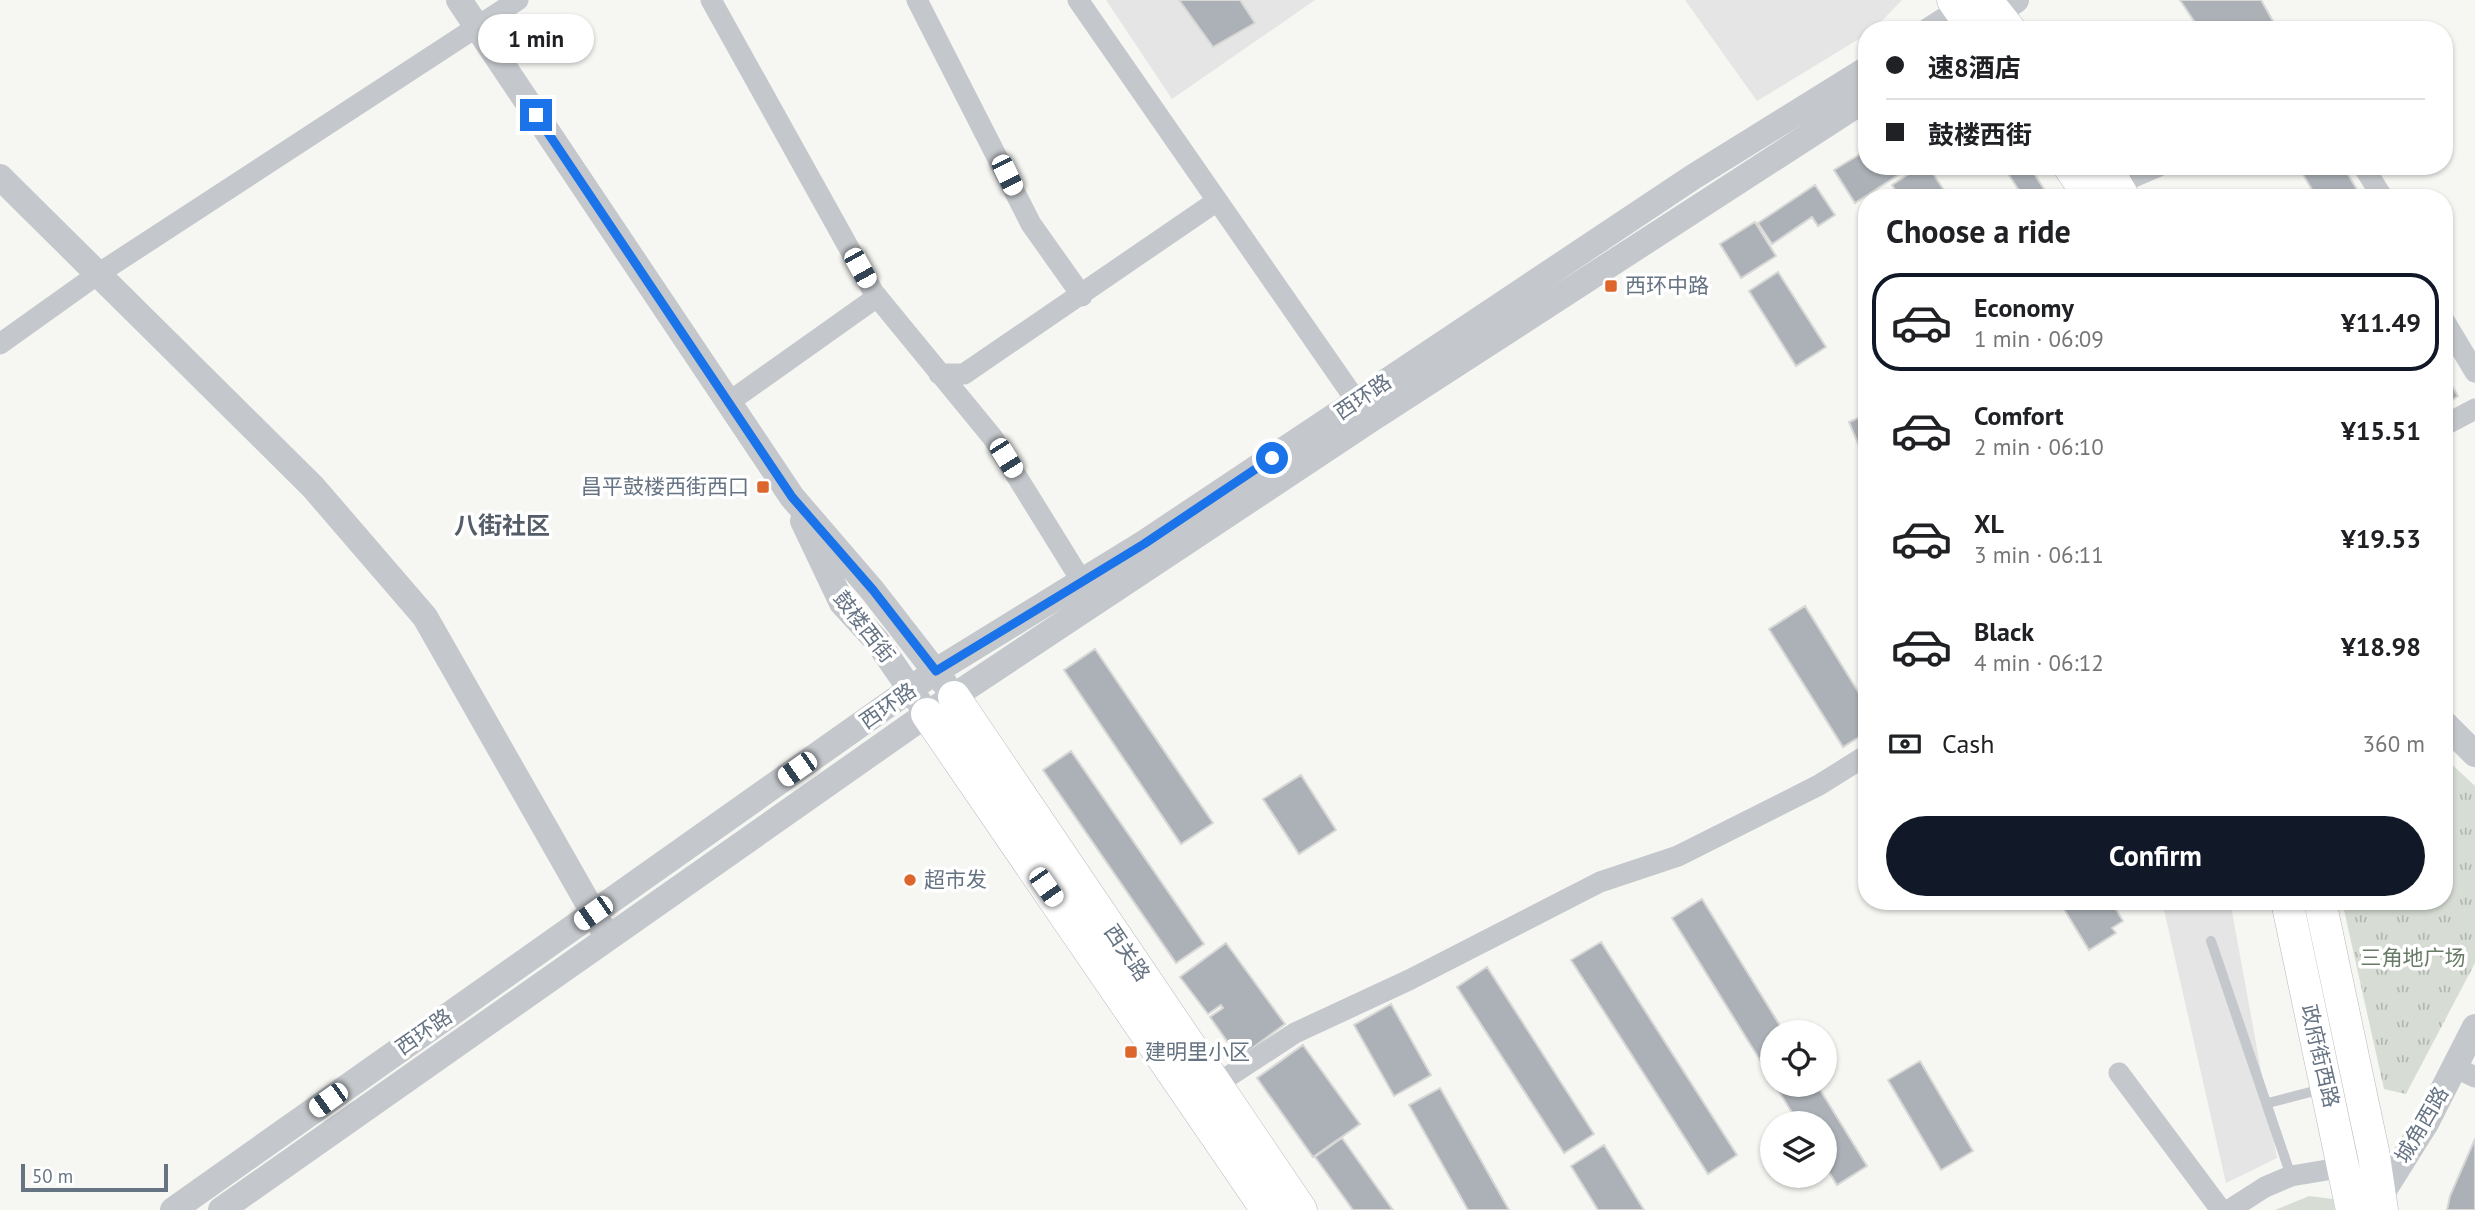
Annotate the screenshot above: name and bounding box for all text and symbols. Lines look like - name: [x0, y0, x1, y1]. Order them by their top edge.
- callout: 1 min: [478, 13, 594, 62]
- text: 1 min: [508, 24, 564, 53]
- text: 速8酒店: [1928, 51, 2021, 84]
- route end: [520, 99, 552, 131]
- text: 鼓楼西街: [1928, 118, 2032, 151]
- car: [989, 152, 1026, 198]
- text: Choose a ride: [1886, 210, 2071, 252]
- car: [841, 245, 880, 291]
- place label: 西环中路: [1625, 272, 1709, 299]
- marker: 西环中路: [1603, 278, 1619, 294]
- icon: car: [1890, 291, 1953, 354]
- text: Economy: [1974, 291, 2074, 324]
- text: ¥11.49: [2341, 306, 2421, 339]
- text: 1 min · 06:09: [1974, 324, 2104, 353]
- street label: 西环路: [1329, 368, 1396, 425]
- icon: car: [1890, 399, 1953, 462]
- text: Comfort: [1974, 399, 2064, 432]
- text: ¥15.51: [2341, 414, 2421, 447]
- text: 2 min · 06:10: [1974, 432, 2104, 461]
- car: [986, 435, 1027, 481]
- route start: [1256, 442, 1288, 474]
- place label: 昌平鼓楼西街西口: [581, 473, 749, 500]
- marker: 昌平鼓楼西街西口: [755, 479, 771, 495]
- icon: car: [1890, 507, 1953, 570]
- text: XL: [1974, 507, 2004, 540]
- district label: 八街社区: [454, 510, 550, 541]
- text: ¥19.53: [2341, 522, 2421, 555]
- text: 3 min · 06:11: [1974, 540, 2104, 569]
- street label: 鼓楼西街: [828, 585, 901, 668]
- icon: car: [1890, 615, 1953, 678]
- text: Black: [1974, 615, 2034, 648]
- text: ¥18.98: [2341, 630, 2421, 663]
- text: 4 min · 06:12: [1974, 648, 2104, 677]
- street label: 西环路: [854, 676, 921, 735]
- icon: cash: [1886, 725, 1924, 763]
- text: Cash: [1942, 727, 1994, 760]
- text: 360 m: [2363, 729, 2425, 758]
- car: [774, 748, 821, 790]
- button: Confirm: [1886, 816, 2425, 896]
- car: [1026, 864, 1067, 910]
- place label: 超市发: [924, 866, 987, 893]
- marker: 超市发: [902, 872, 918, 888]
- car: [570, 892, 617, 934]
- street label: 西关路: [1099, 919, 1156, 986]
- park label: 三角地广场: [2361, 944, 2466, 971]
- street label: 西环路: [390, 1002, 457, 1061]
- street label: 政府街西路: [2296, 1002, 2345, 1110]
- map controls: [1760, 1020, 1837, 1188]
- button: locate: [1760, 1020, 1837, 1097]
- place label: 建明里小区: [1145, 1038, 1250, 1065]
- marker: 建明里小区: [1123, 1044, 1139, 1060]
- car: [305, 1079, 352, 1121]
- street label: 城角西路: [2389, 1082, 2454, 1168]
- button: layers: [1760, 1111, 1837, 1188]
- scale bar: [21, 1161, 168, 1193]
- text: 50 m: [32, 1164, 73, 1188]

